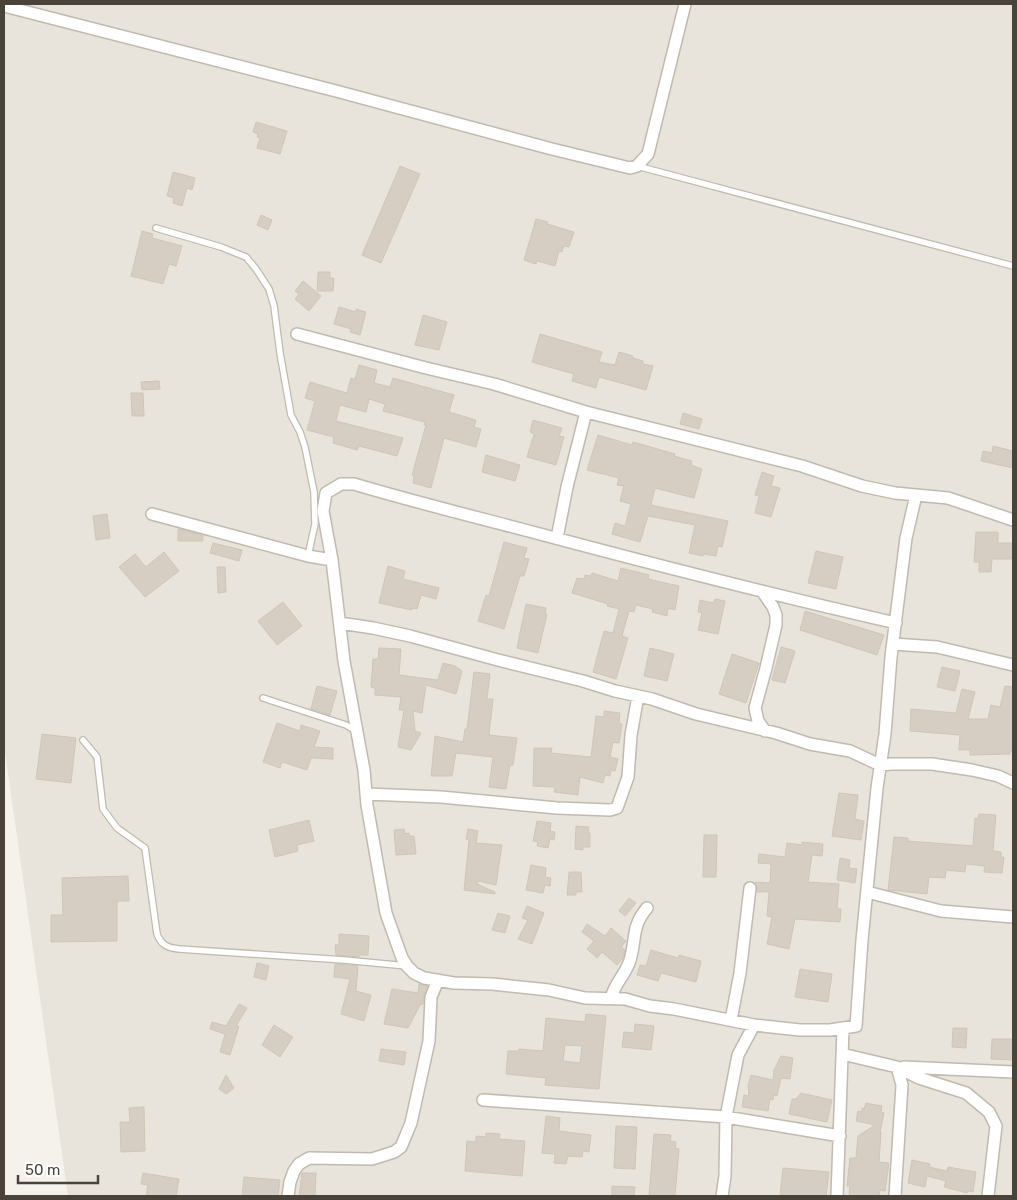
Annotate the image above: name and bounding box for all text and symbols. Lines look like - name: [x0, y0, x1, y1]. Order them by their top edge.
- scale bar: [18, 1152, 98, 1184]
- text: 50 m: [25, 1161, 60, 1179]

